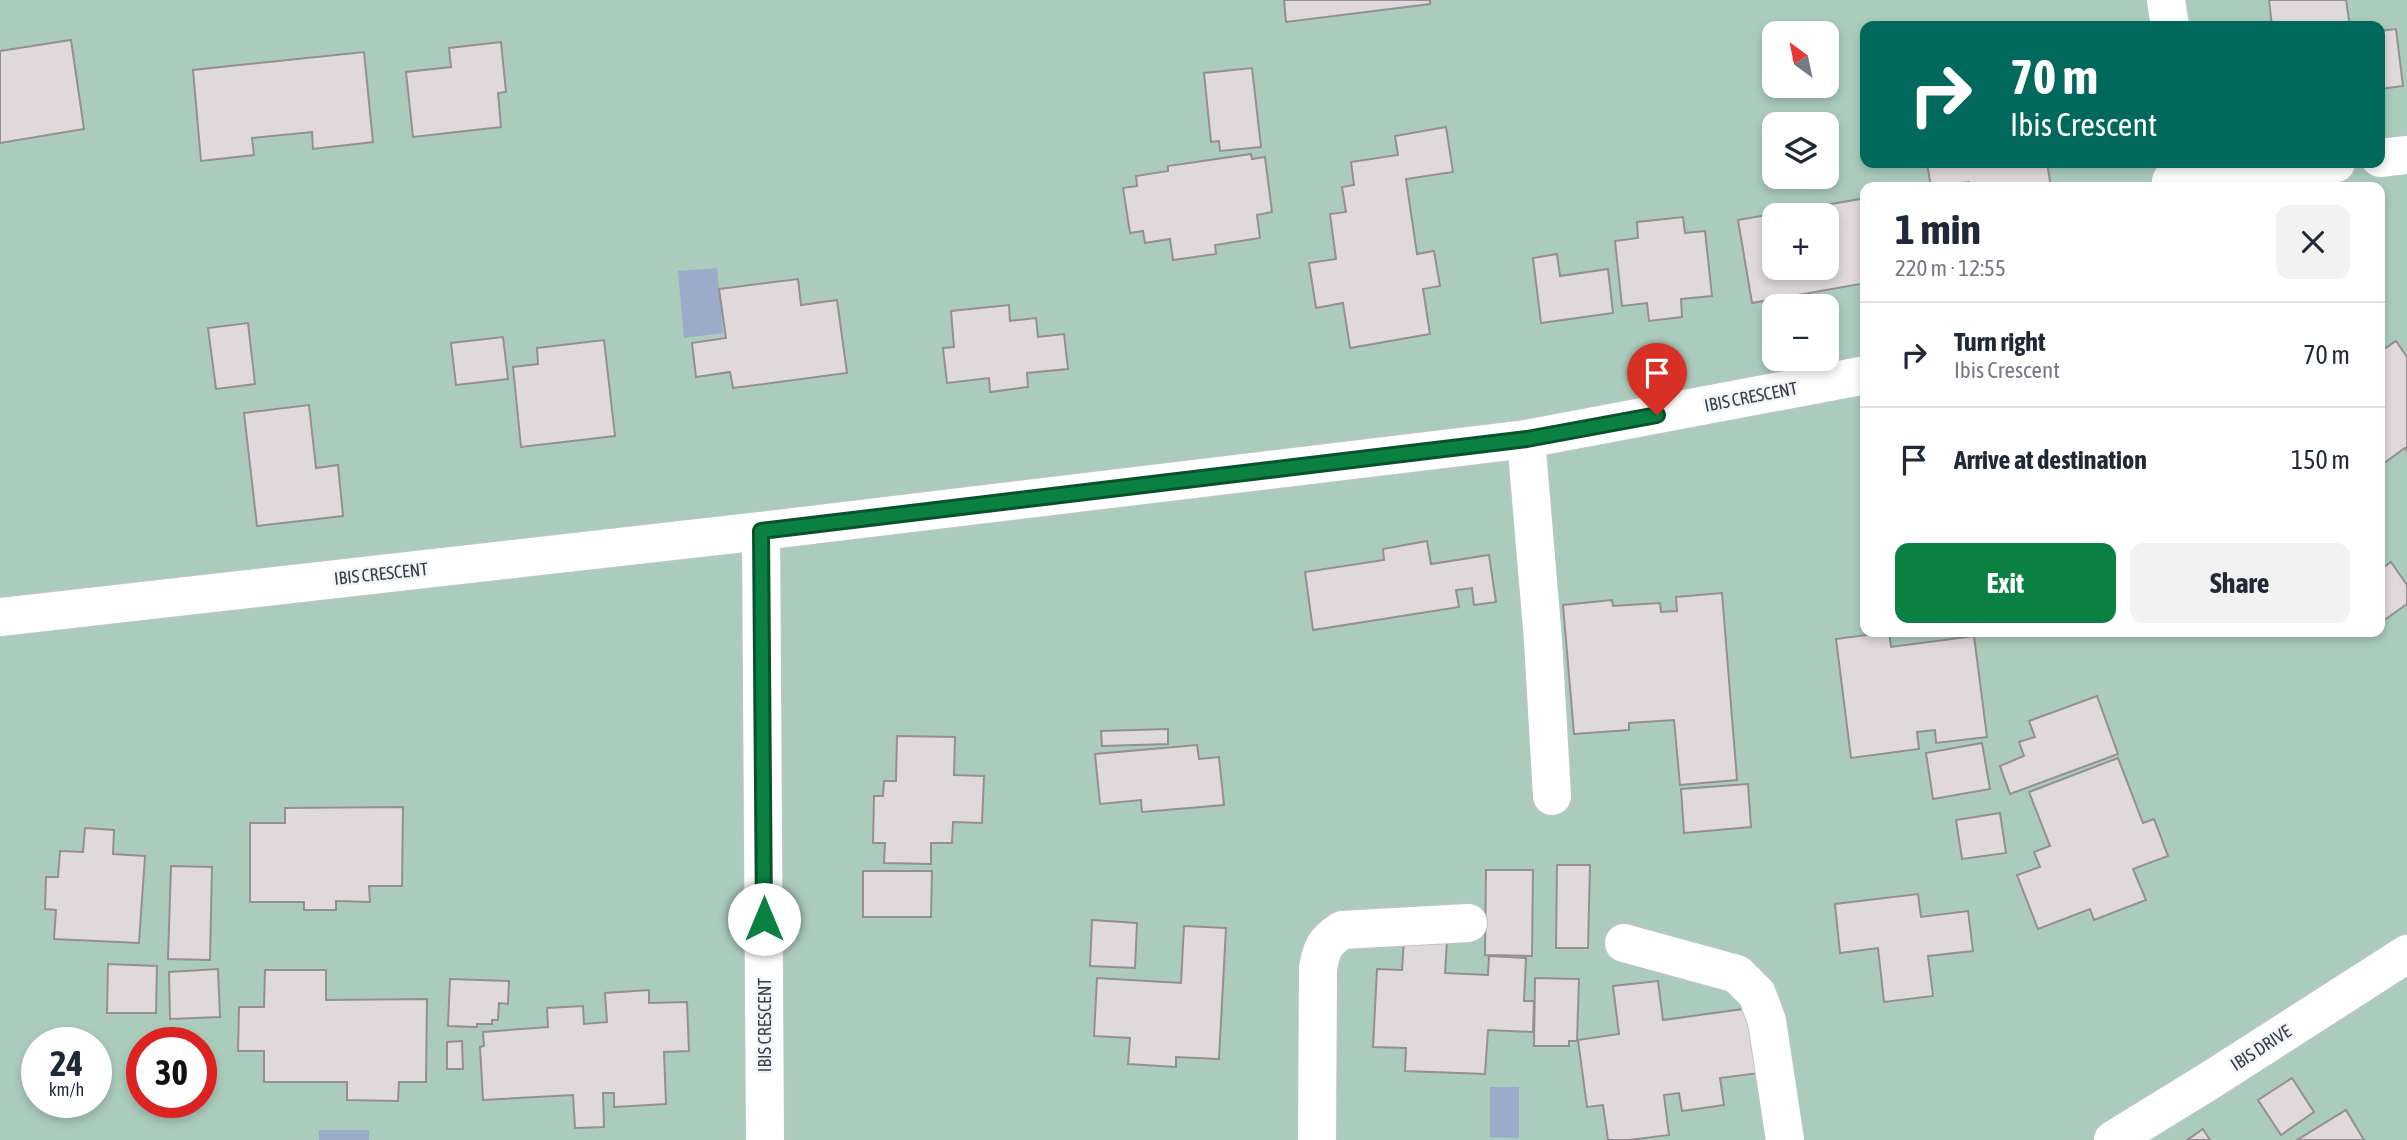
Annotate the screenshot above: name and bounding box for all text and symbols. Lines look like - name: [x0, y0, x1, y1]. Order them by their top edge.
- north arrow: [1762, 21, 1839, 98]
- map controls: [1762, 21, 1839, 371]
- text: 70 m: [2010, 48, 2098, 104]
- icon: right: [1895, 49, 1986, 140]
- text: Ibis Crescent: [2010, 106, 2157, 143]
- button: layers: [1762, 112, 1839, 189]
- button: +: [1762, 203, 1839, 280]
- text: 1 min: [1895, 205, 1981, 253]
- button: close: [2276, 205, 2350, 279]
- text: 220 m · 12:55: [1895, 255, 2006, 281]
- button: −: [1762, 294, 1839, 371]
- text: Turn right: [1954, 327, 2045, 357]
- icon: right: [1895, 336, 1933, 374]
- text: 70 m: [2303, 340, 2350, 370]
- pin: [1627, 343, 1687, 415]
- icon: arrive: [1638, 354, 1676, 392]
- text: Ibis Crescent: [1954, 357, 2060, 383]
- street label: IBIS CRESCENT: [1703, 377, 1799, 416]
- icon: arrive: [1895, 441, 1933, 479]
- text: Arrive at destination: [1954, 445, 2147, 475]
- text: 150 m: [2291, 445, 2350, 475]
- button: Exit: [1895, 543, 2116, 623]
- button: Share: [2130, 543, 2350, 623]
- street label: IBIS CRESCENT: [333, 558, 429, 589]
- position arrow: [727, 882, 801, 956]
- street label: IBIS CRESCENT: [754, 978, 775, 1072]
- street label: IBIS DRIVE: [2227, 1020, 2295, 1075]
- speed limit sign: 30: [126, 1027, 217, 1118]
- text: 24: [50, 1043, 83, 1083]
- text: km/h: [49, 1079, 84, 1100]

